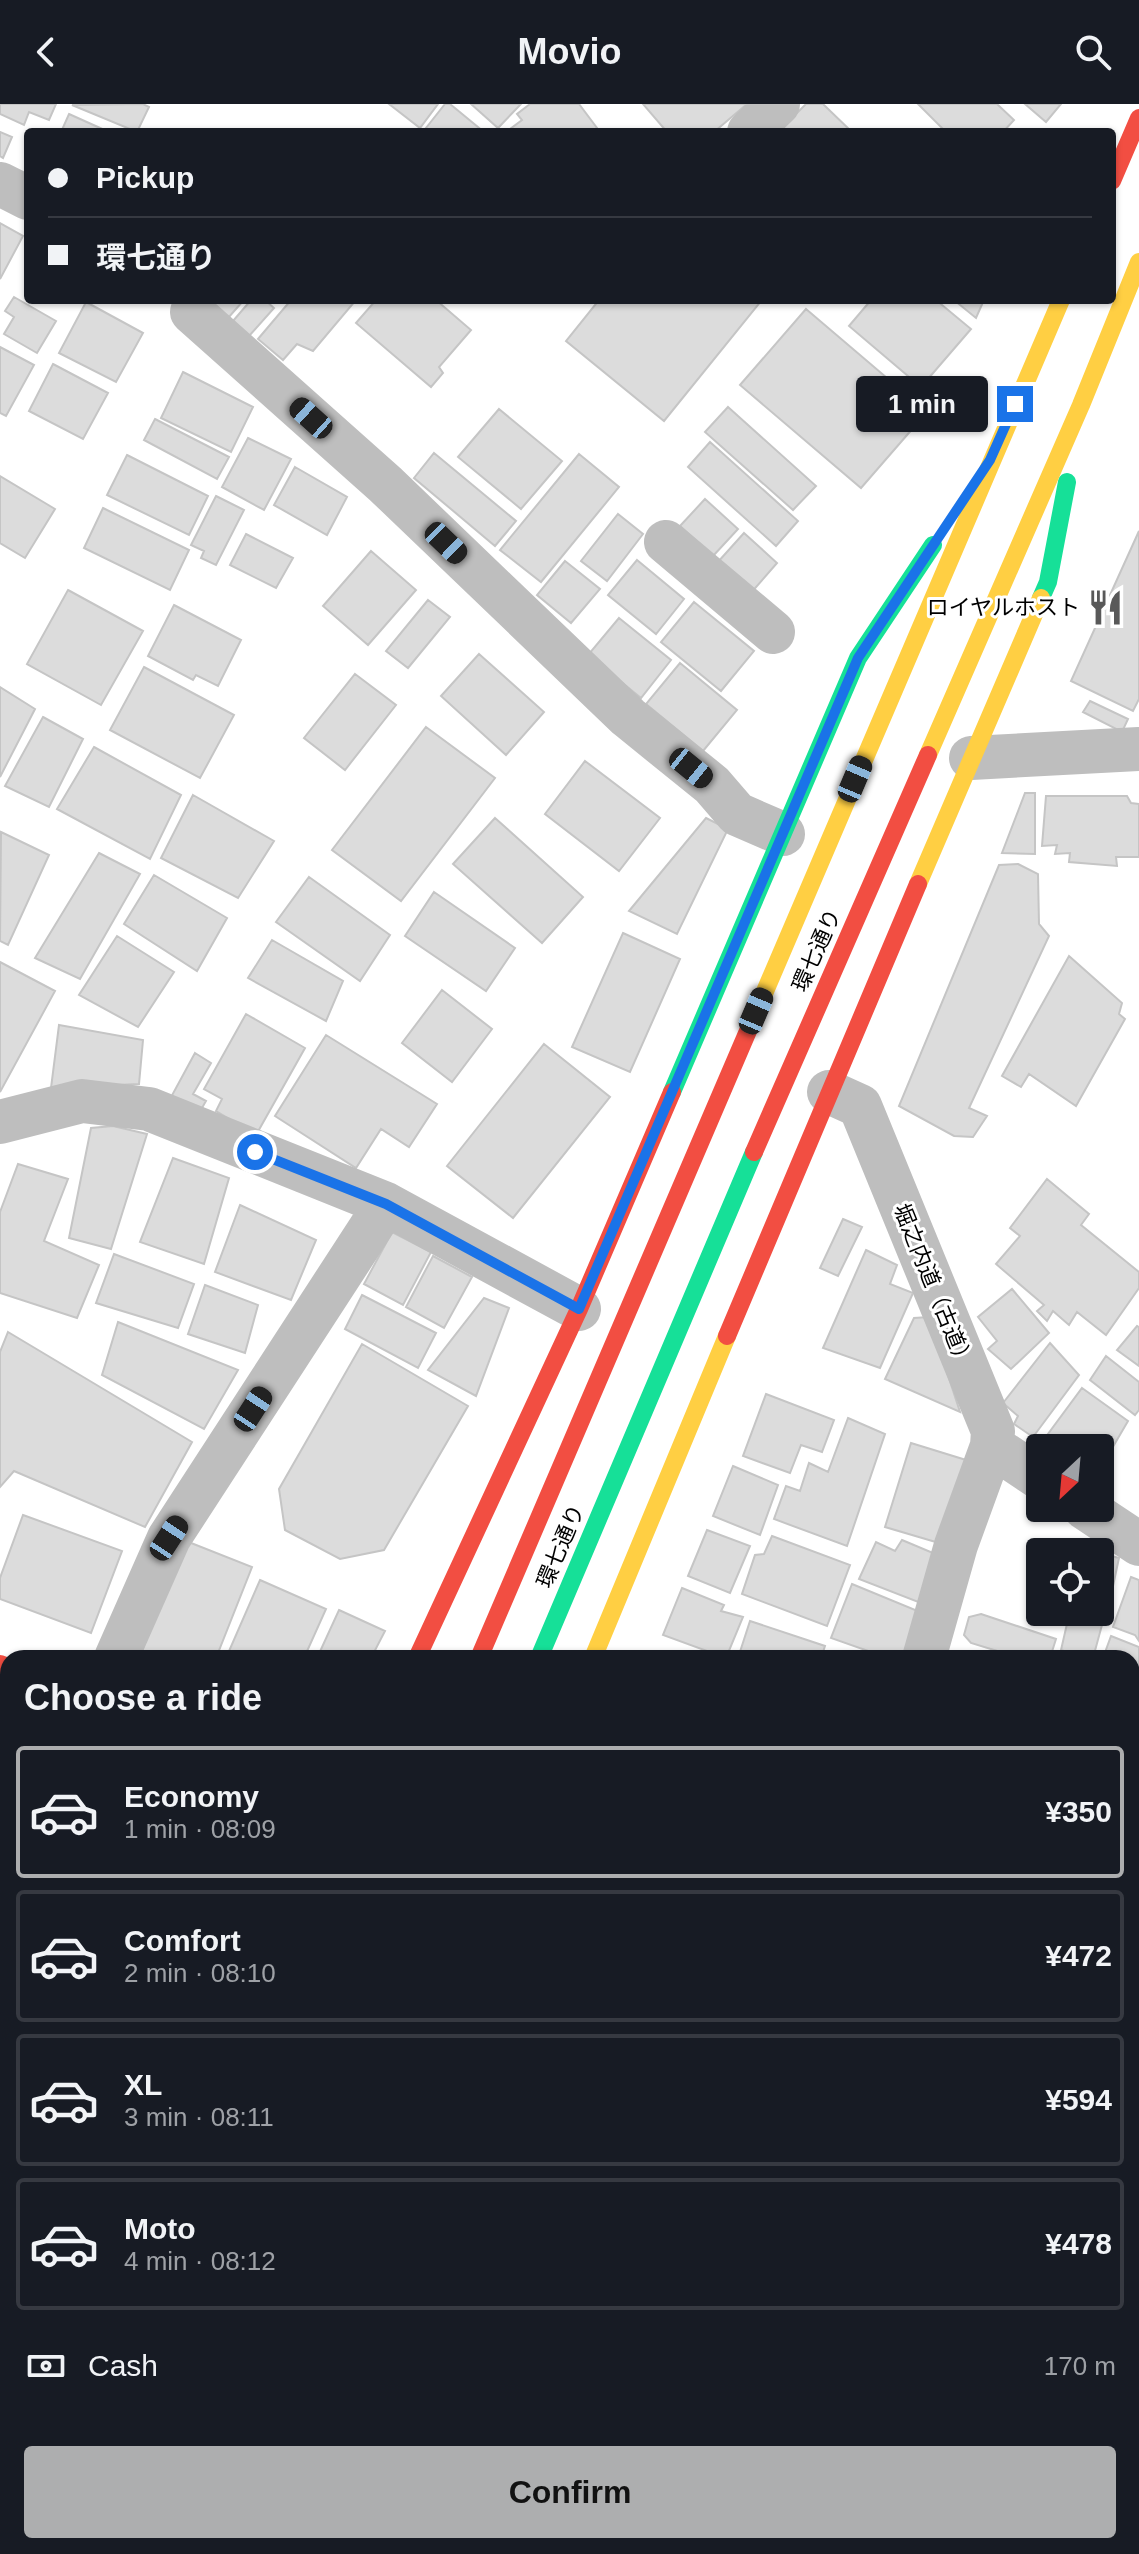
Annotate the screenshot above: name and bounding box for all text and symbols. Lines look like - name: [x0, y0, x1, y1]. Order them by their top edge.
- icon: back: [24, 30, 68, 74]
- icon: search: [1071, 30, 1115, 74]
- text: Movio: [518, 31, 622, 72]
- text: Pickup: [96, 161, 194, 194]
- text: 環七通り: [96, 241, 216, 274]
- callout: 1 min: [855, 376, 987, 432]
- route end: [997, 386, 1033, 422]
- text: 1 min: [888, 389, 956, 419]
- car: [285, 393, 337, 443]
- car: [420, 518, 472, 568]
- restaurant icon: ロイヤルホスト: [1087, 588, 1125, 626]
- place label: ロイヤルホスト: [927, 595, 1080, 620]
- car: [665, 744, 717, 792]
- car: [835, 752, 875, 806]
- street label: 環七通り: [787, 905, 846, 995]
- car: [736, 984, 776, 1038]
- route start: [237, 1134, 273, 1170]
- street label: 堀之内道（古道）: [889, 1200, 978, 1372]
- car: [230, 1382, 276, 1436]
- north arrow: [1026, 1434, 1114, 1522]
- map controls: [1026, 1434, 1114, 1626]
- street label: 環七通り: [532, 1501, 589, 1592]
- car: [146, 1511, 192, 1565]
- button: locate: [1026, 1538, 1114, 1626]
- text: Choose a ride: [24, 1677, 262, 1718]
- icon: car: [28, 1776, 100, 1848]
- text: Economy: [124, 1780, 259, 1813]
- text: ¥350: [1045, 1795, 1112, 1828]
- text: 1 min · 08:09: [124, 1814, 276, 1844]
- icon: car: [28, 1920, 100, 1992]
- text: Comfort: [124, 1924, 241, 1957]
- text: ¥472: [1045, 1939, 1112, 1972]
- text: 2 min · 08:10: [124, 1958, 276, 1988]
- icon: car: [28, 2064, 100, 2136]
- text: XL: [124, 2068, 162, 2101]
- text: ¥594: [1045, 2083, 1112, 2116]
- text: 3 min · 08:11: [124, 2102, 274, 2132]
- icon: car: [28, 2208, 100, 2280]
- text: Moto: [124, 2212, 196, 2245]
- text: ¥478: [1045, 2227, 1112, 2260]
- text: 4 min · 08:12: [124, 2246, 276, 2276]
- icon: cash: [24, 2344, 68, 2388]
- text: Cash: [88, 2349, 158, 2382]
- text: 170 m: [1044, 2351, 1116, 2381]
- button: Confirm: [24, 2446, 1116, 2538]

